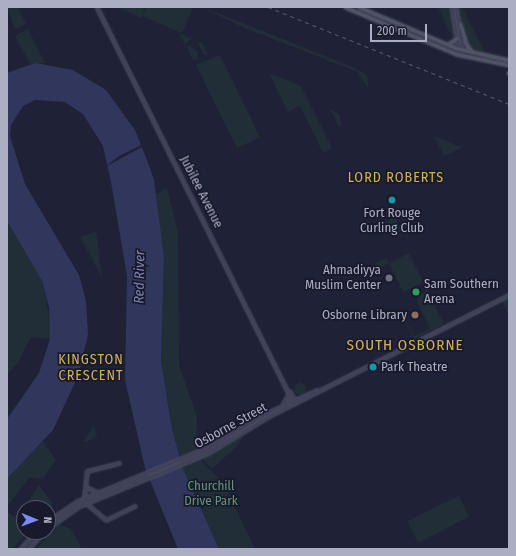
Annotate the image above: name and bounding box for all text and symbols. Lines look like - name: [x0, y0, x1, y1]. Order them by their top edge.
- scale bar: [372, 16, 429, 42]
- text: 200 m: [377, 24, 407, 38]
- street label: Jubilee Avenue: [176, 153, 226, 231]
- district label: LORD ROBERTS: [348, 170, 444, 186]
- marker: Fort Rouge Curling Club: [387, 195, 397, 205]
- place label: Fort Rouge Curling Club: [360, 206, 424, 237]
- water label: Red River: [131, 250, 149, 304]
- place label: Ahmadiyya Muslim Center: [305, 263, 381, 294]
- marker: Ahmadiyya Muslim Center: [384, 273, 394, 283]
- place label: Sam Southern Arena: [424, 277, 499, 308]
- marker: Sam Southern Arena: [411, 287, 421, 297]
- place label: Osborne Library: [322, 307, 407, 323]
- marker: Osborne Library: [410, 310, 420, 320]
- district label: SOUTH OSBORNE: [346, 337, 464, 355]
- district label: KINGSTON CRESCENT: [58, 352, 124, 384]
- place label: Park Theatre: [381, 359, 448, 375]
- marker: Park Theatre: [368, 362, 378, 372]
- street label: Osborne Street: [192, 400, 270, 452]
- park label: Churchill Drive Park: [184, 479, 238, 510]
- north arrow: [16, 500, 56, 540]
- text: N: [41, 517, 54, 524]

